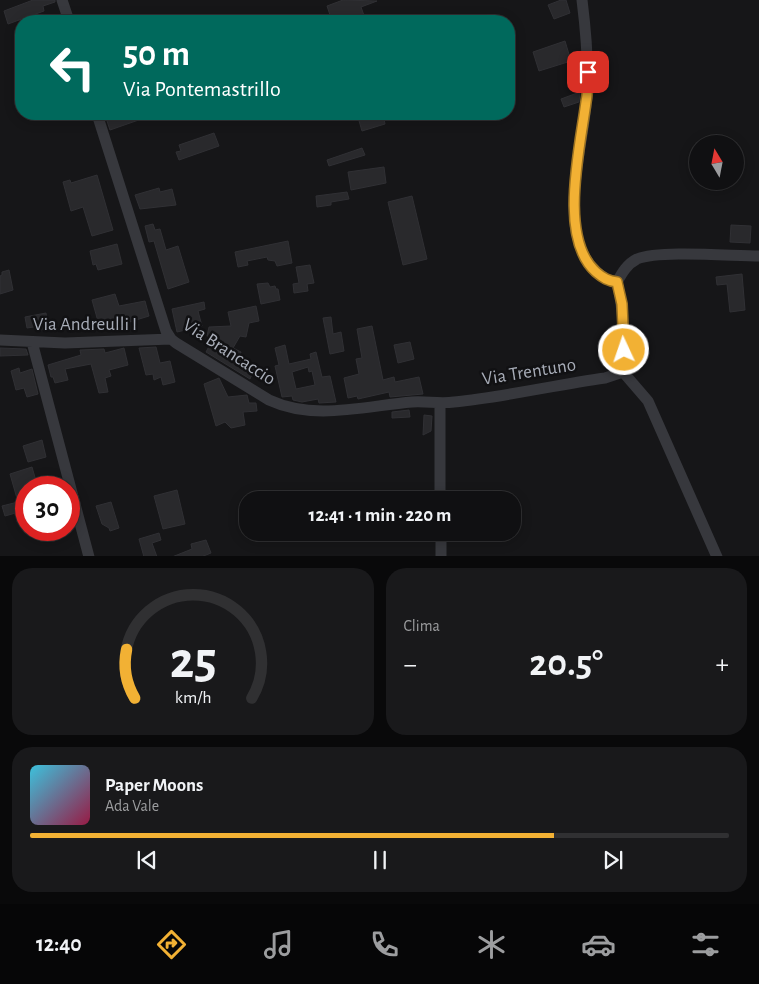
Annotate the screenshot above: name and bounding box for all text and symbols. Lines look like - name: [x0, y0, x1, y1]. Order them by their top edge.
- icon: left: [40, 35, 105, 100]
- text: 50 m: [123, 37, 190, 72]
- pin: [567, 51, 609, 93]
- icon: arrive: [574, 58, 602, 86]
- text: Via Pontemastrillo: [123, 78, 281, 100]
- north arrow: [689, 135, 744, 190]
- map controls: [689, 135, 744, 190]
- street label: Via Andreulli I: [33, 315, 137, 334]
- street label: Via Brancaccio: [179, 315, 279, 389]
- position arrow: [597, 323, 649, 375]
- street label: Via Trentuno: [481, 355, 577, 389]
- speed limit sign: 30: [15, 476, 80, 541]
- text: 12:41 · 1 min · 220 m: [309, 506, 451, 525]
- text: Clima: [404, 618, 440, 634]
- text: 25: [169, 635, 216, 687]
- text: 20.5°: [529, 645, 603, 683]
- text: −: [404, 651, 417, 679]
- text: +: [716, 651, 729, 679]
- text: km/h: [174, 689, 211, 707]
- text: Paper Moons: [105, 776, 203, 795]
- text: Ada Vale: [105, 798, 159, 814]
- icon: previous: [133, 846, 161, 874]
- icon: pause: [366, 846, 394, 874]
- icon: next: [599, 846, 627, 874]
- icon: directions: [154, 927, 189, 962]
- icon: music: [261, 927, 296, 962]
- icon: phone: [367, 927, 402, 962]
- icon: climate: [474, 927, 509, 962]
- icon: car: [581, 927, 616, 962]
- icon: filters: [688, 927, 723, 962]
- text: 12:40: [36, 933, 82, 955]

